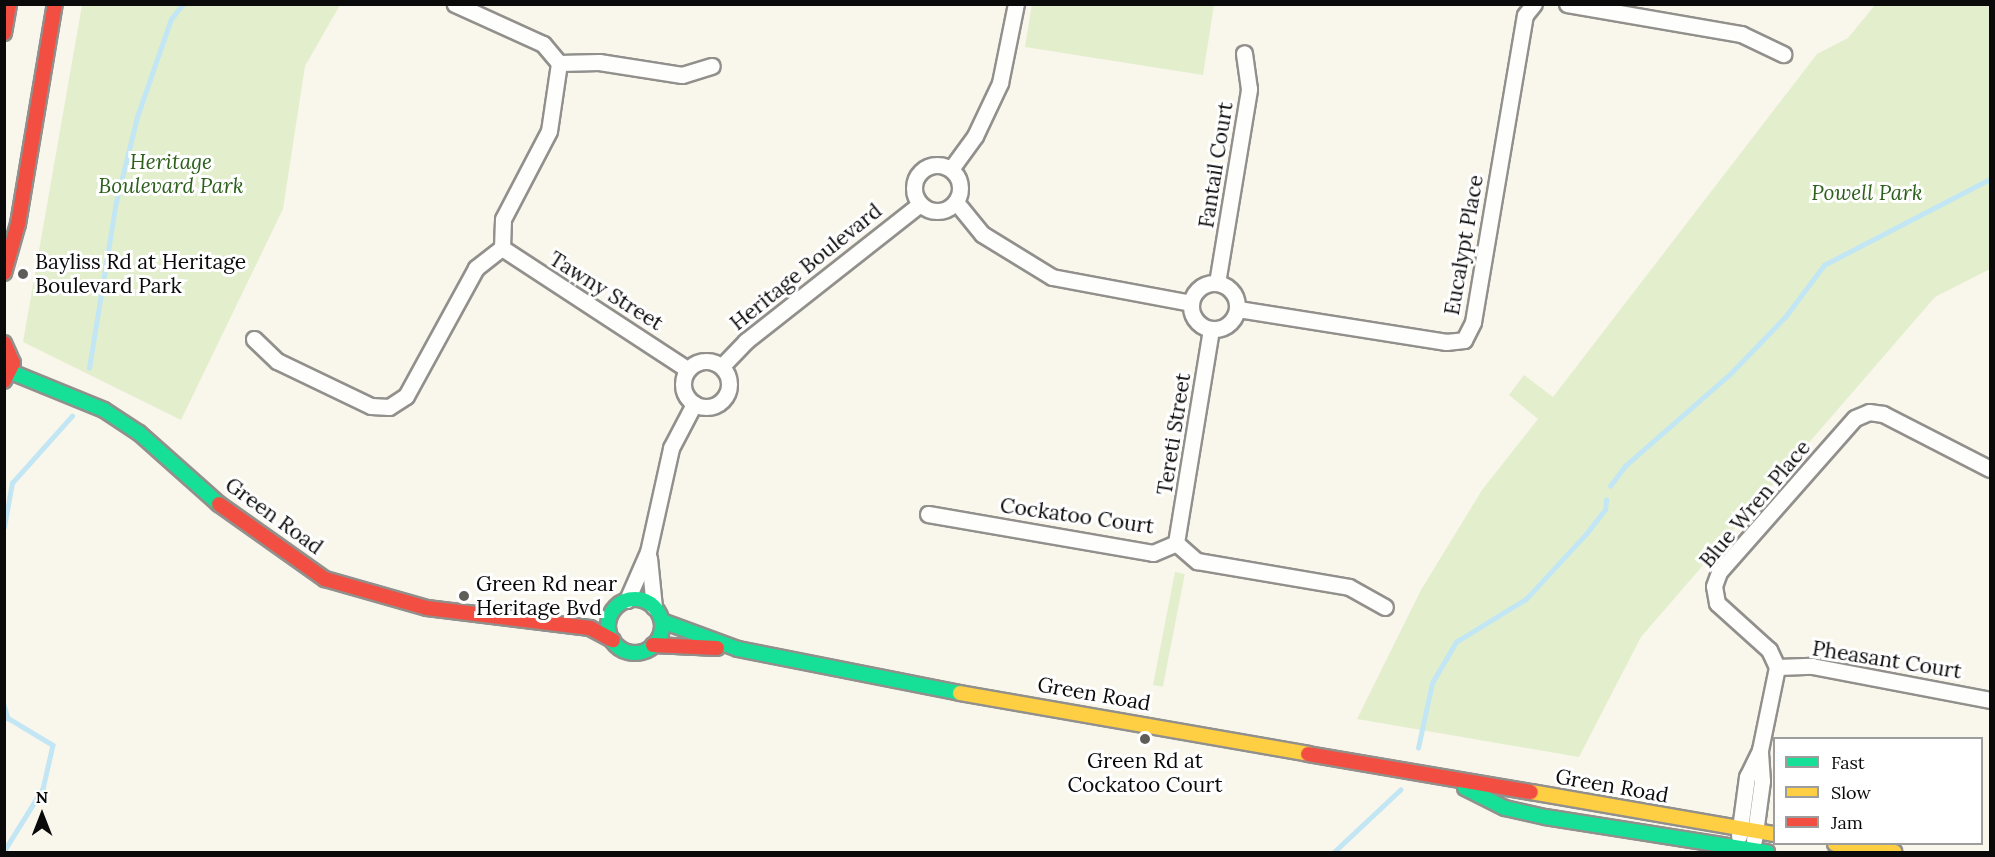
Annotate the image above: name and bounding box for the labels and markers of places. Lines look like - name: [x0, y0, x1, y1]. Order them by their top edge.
- place label: Bayliss Rd at Heritage Boulevard Park: [35, 249, 246, 299]
- marker: Bayliss Rd at Heritage Boulevard Park: [16, 267, 30, 281]
- place label: Green Rd near Heritage Bvd: [476, 571, 617, 621]
- marker: Green Rd near Heritage Bvd: [457, 589, 471, 603]
- marker: Green Rd at Cockatoo Court: [1138, 732, 1152, 746]
- place label: Green Rd at Cockatoo Court: [1067, 748, 1223, 798]

